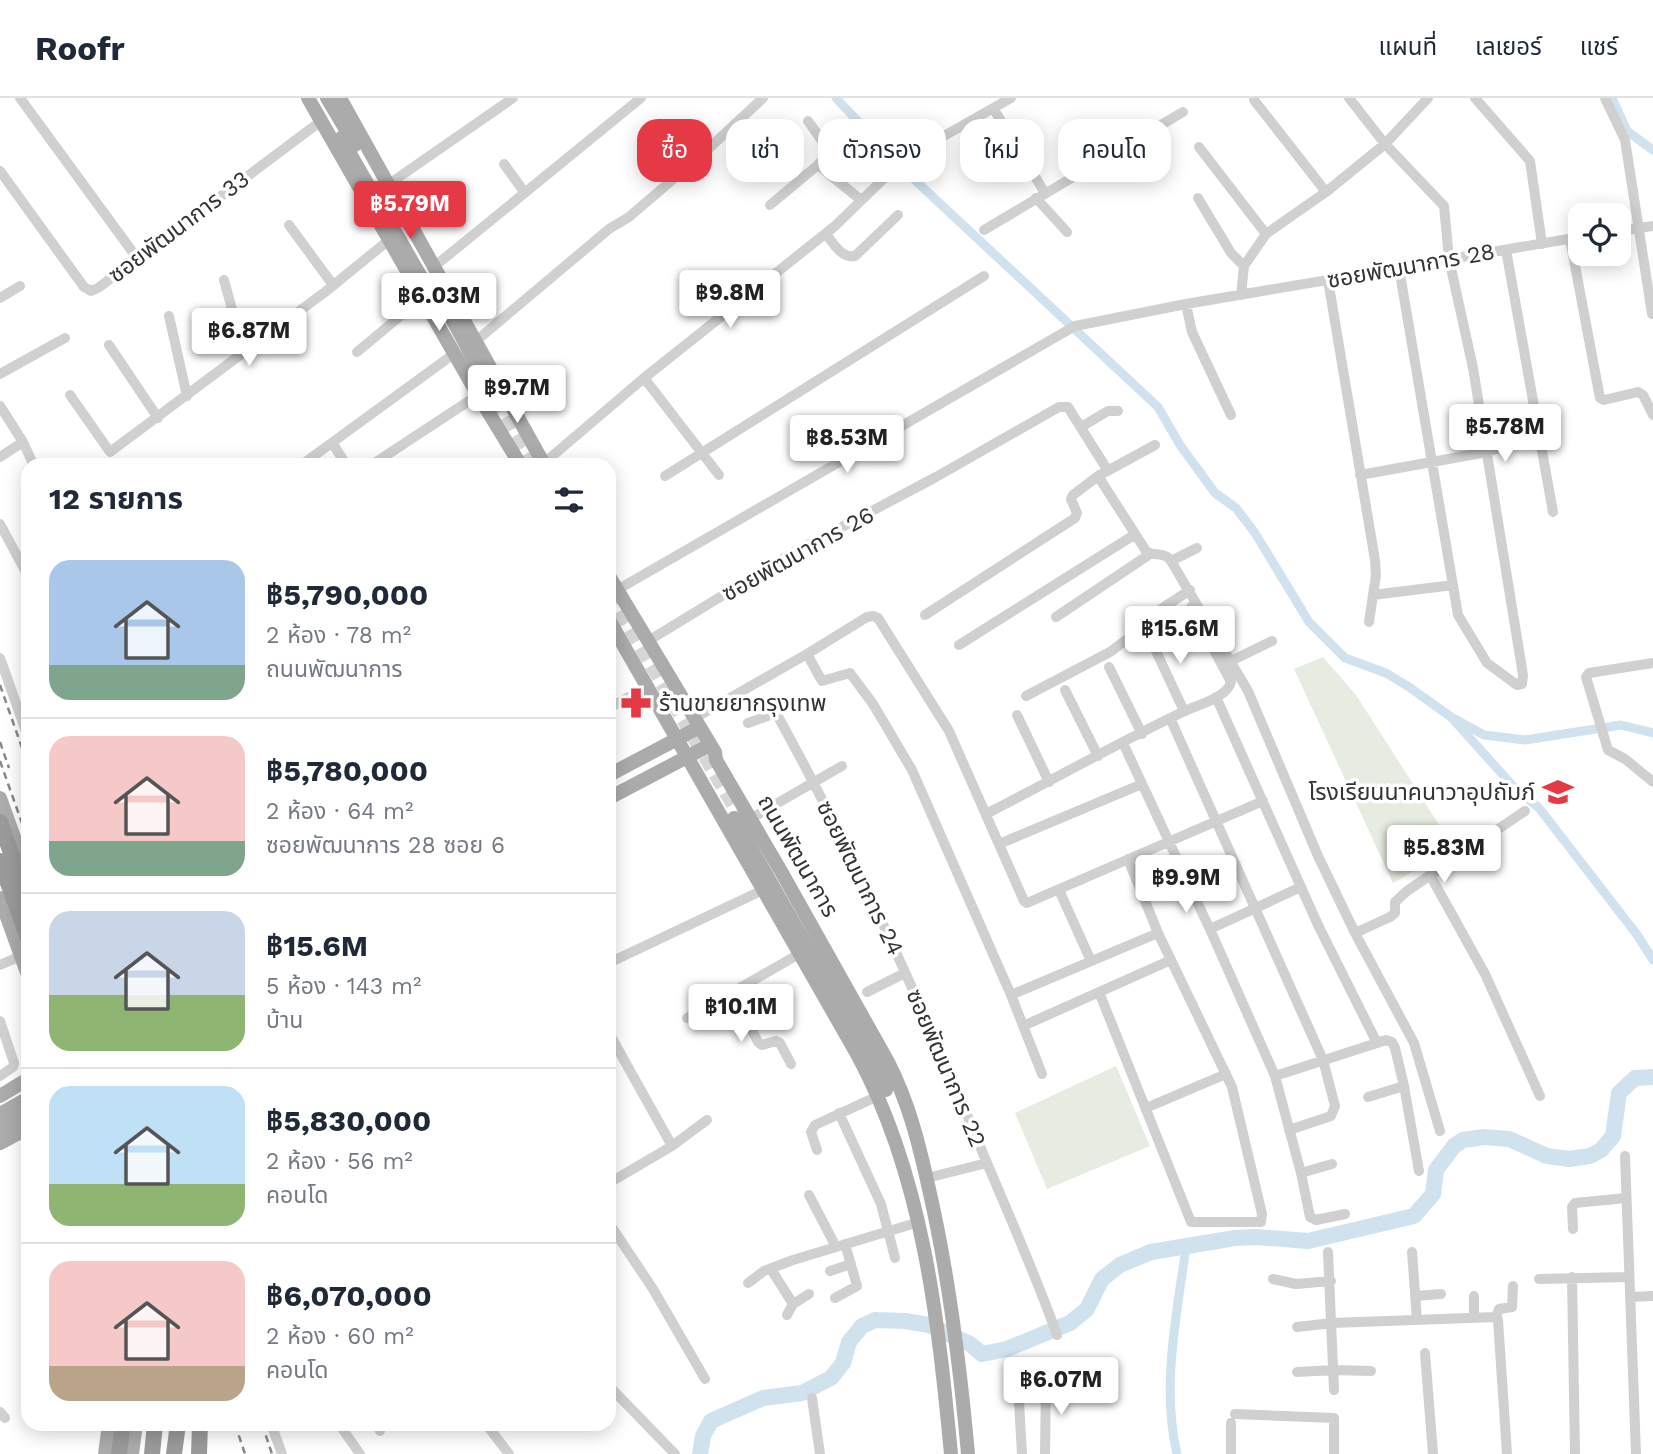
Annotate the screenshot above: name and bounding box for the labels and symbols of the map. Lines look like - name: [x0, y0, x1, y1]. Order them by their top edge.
- street label: ซอยพัฒนาการ 33: [103, 165, 255, 289]
- pin: ฿5.79M: [353, 181, 467, 241]
- street label: ซอยพัฒนาการ 28: [1325, 238, 1497, 294]
- pin: ฿9.8M: [681, 271, 779, 330]
- pin: ฿6.03M: [382, 274, 496, 333]
- pin: ฿6.87M: [192, 308, 306, 368]
- pin: ฿9.7M: [468, 366, 566, 425]
- pin: ฿5.78M: [1448, 404, 1562, 464]
- pin: ฿8.53M: [790, 416, 904, 475]
- street label: ซอยพัฒนาการ 26: [717, 501, 879, 607]
- pin: ฿15.6M: [1123, 606, 1237, 666]
- pharmacy icon: ร้านขายยากรุงเทพ: [619, 686, 653, 720]
- place label: ร้านขายยากรุงเทพ: [659, 690, 826, 717]
- school or university icon: โรงเรียนนาคนาวาอุปถัมภ์: [1541, 775, 1575, 809]
- place label: โรงเรียนนาคนาวาอุปถัมภ์: [1308, 779, 1535, 806]
- street label: ถนนพัฒนาการ: [752, 790, 844, 922]
- street label: ซอยพัฒนาการ 24: [811, 796, 909, 960]
- pin: ฿5.83M: [1387, 826, 1501, 885]
- pin: ฿9.9M: [1137, 856, 1235, 915]
- pin: ฿10.1M: [684, 984, 798, 1044]
- street label: ซอยพัฒนาการ 22: [901, 985, 991, 1151]
- pin: ฿6.07M: [1004, 1358, 1118, 1417]

